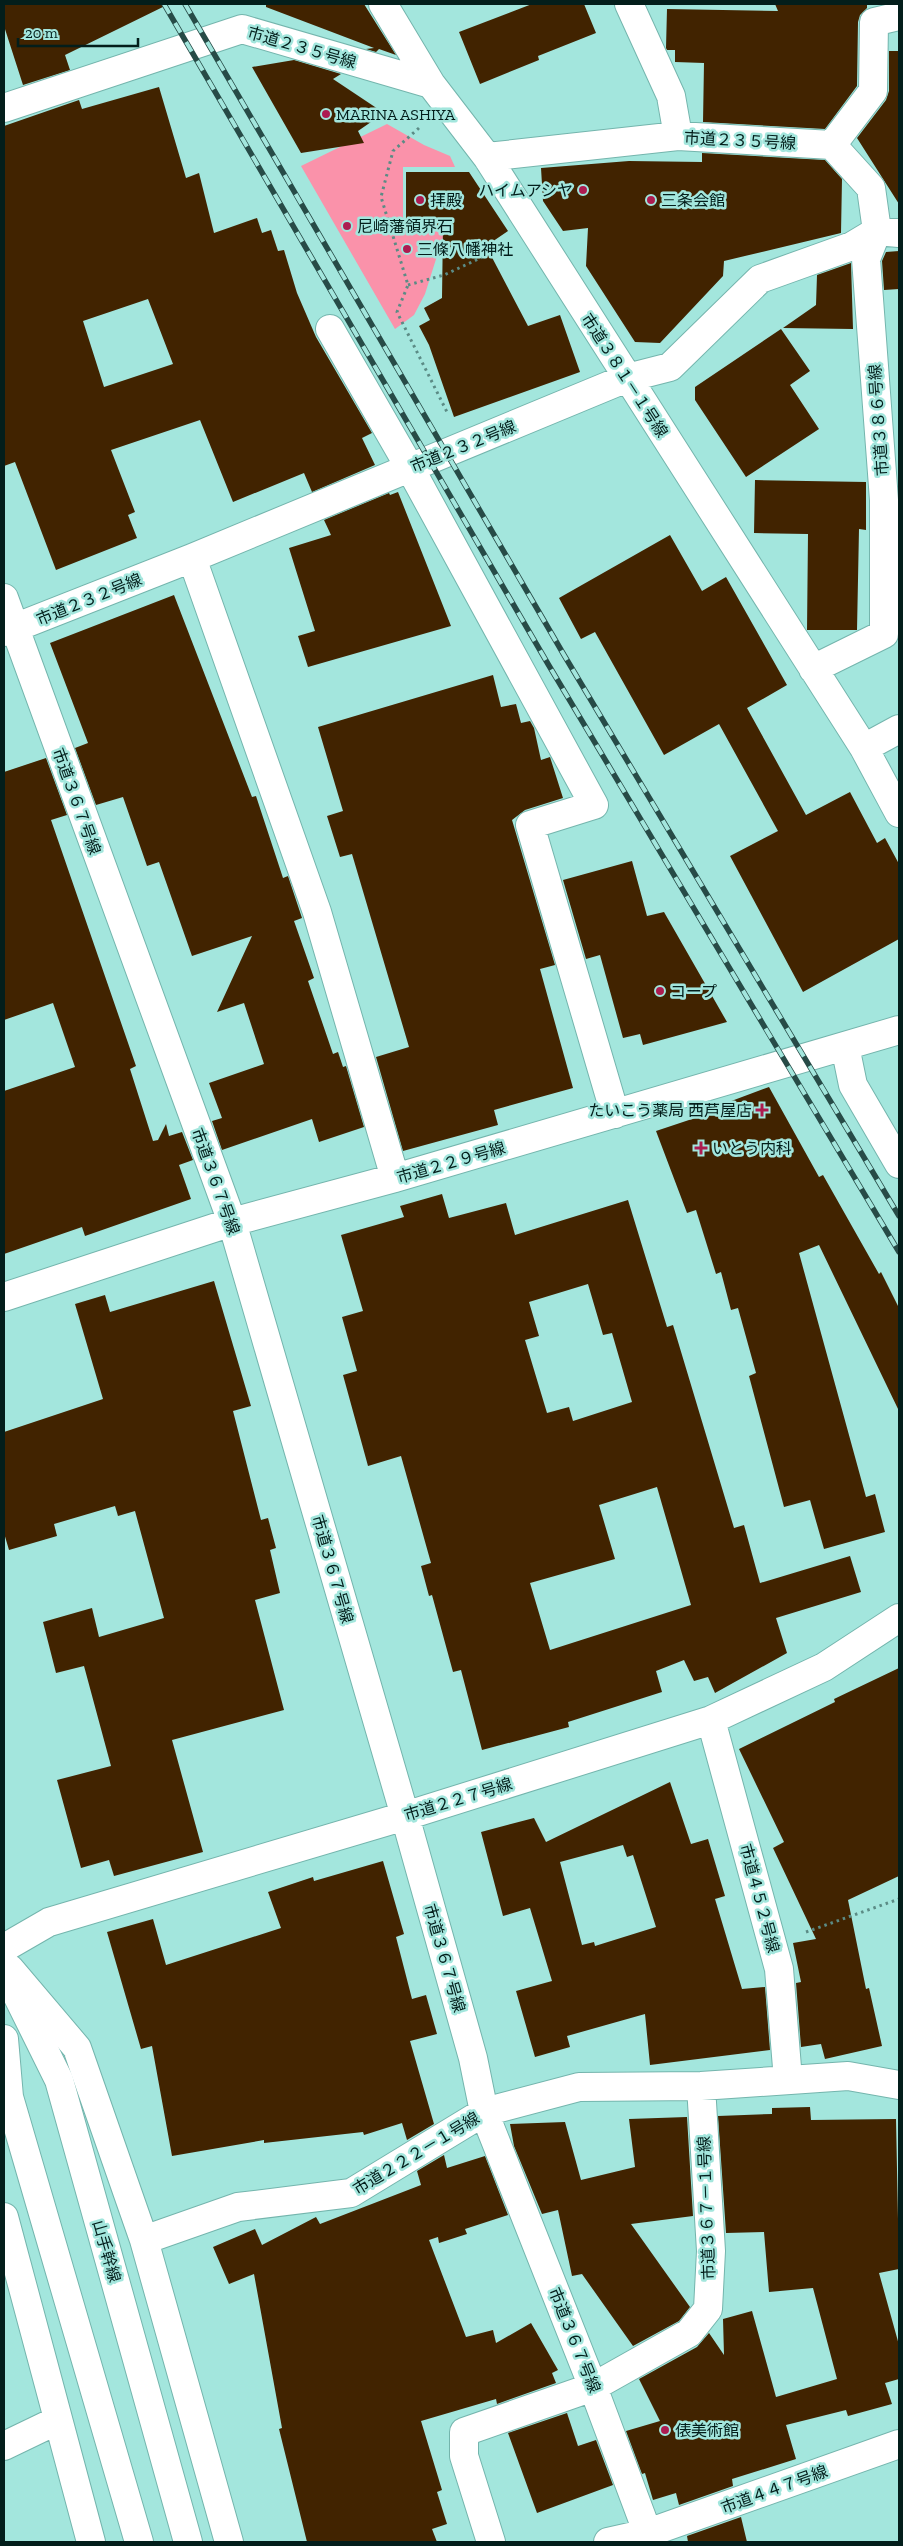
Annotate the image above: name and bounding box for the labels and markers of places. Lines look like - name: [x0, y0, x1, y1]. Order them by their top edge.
- place label: MARINA ASHIYA: [336, 105, 456, 124]
- marker: MARINA ASHIYA: [320, 108, 332, 120]
- place label: ハイムアシヤ: [478, 181, 573, 200]
- marker: ハイムアシヤ: [577, 184, 589, 196]
- place label: 拝殿: [430, 191, 462, 210]
- place label: 三条会館: [661, 191, 725, 210]
- marker: 拝殿: [414, 194, 426, 206]
- marker: 三条会館: [645, 194, 657, 206]
- place label: 尼崎藩領界石: [357, 217, 453, 236]
- marker: 尼崎藩領界石: [341, 220, 353, 232]
- place label: 三條八幡神社: [417, 240, 513, 259]
- marker: 三條八幡神社: [401, 243, 413, 255]
- place label: コープ: [670, 982, 717, 1001]
- marker: コープ: [654, 985, 666, 997]
- place label: たいこう薬局 西芦屋店: [588, 1101, 752, 1120]
- marker: たいこう薬局 西芦屋店: [756, 1104, 768, 1116]
- place label: いとう内科: [712, 1139, 792, 1158]
- marker: いとう内科: [694, 1141, 708, 1155]
- place label: 俵美術館: [675, 2421, 739, 2440]
- marker: 俵美術館: [659, 2424, 671, 2436]

